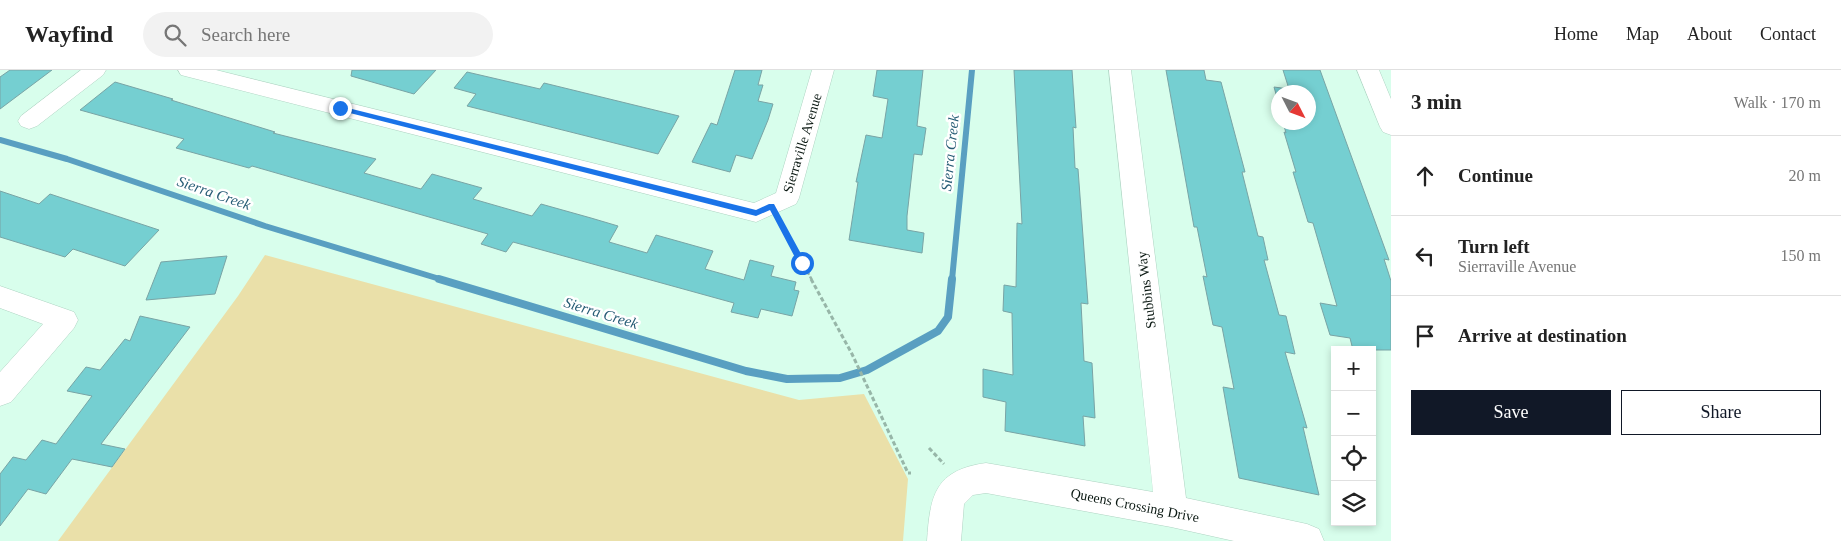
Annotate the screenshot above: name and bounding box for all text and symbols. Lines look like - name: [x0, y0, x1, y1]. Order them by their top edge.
- search box: [143, 12, 493, 57]
- text: Wayfind: [25, 21, 113, 47]
- icon: search: [161, 21, 189, 49]
- text: Search here: [201, 24, 290, 45]
- text: Home: [1554, 24, 1598, 44]
- text: Map: [1626, 24, 1659, 44]
- text: About: [1687, 24, 1732, 44]
- text: Contact: [1760, 24, 1816, 44]
- north arrow: [1271, 85, 1316, 130]
- text: 3 min: [1411, 90, 1462, 114]
- street label: Sierraville Avenue: [780, 91, 825, 195]
- text: Walk · 170 m: [1734, 94, 1821, 111]
- route end: [329, 97, 352, 120]
- water label: Sierra Creek: [938, 114, 962, 192]
- icon: ahead: [1411, 162, 1439, 190]
- text: Continue: [1458, 165, 1533, 186]
- text: 20 m: [1789, 167, 1821, 184]
- water label: Sierra Creek: [175, 173, 253, 213]
- text: Turn left: [1458, 236, 1530, 257]
- icon: left: [1411, 242, 1439, 270]
- text: 150 m: [1781, 247, 1821, 264]
- street label: Stubbins Way: [1134, 251, 1159, 329]
- route start: [791, 252, 814, 275]
- text: Sierraville Avenue: [1458, 258, 1576, 275]
- water label: Sierra Creek: [562, 294, 640, 332]
- icon: arrive: [1411, 322, 1439, 350]
- text: Arrive at destination: [1458, 325, 1627, 346]
- map controls: [1331, 346, 1376, 526]
- button: +: [1331, 346, 1376, 391]
- button: Save: [1411, 390, 1611, 435]
- button: Share: [1621, 390, 1821, 435]
- button: −: [1331, 391, 1376, 436]
- button: locate: [1331, 436, 1376, 481]
- button: layers: [1331, 481, 1376, 526]
- street label: Queens Crossing Drive: [1069, 486, 1200, 525]

